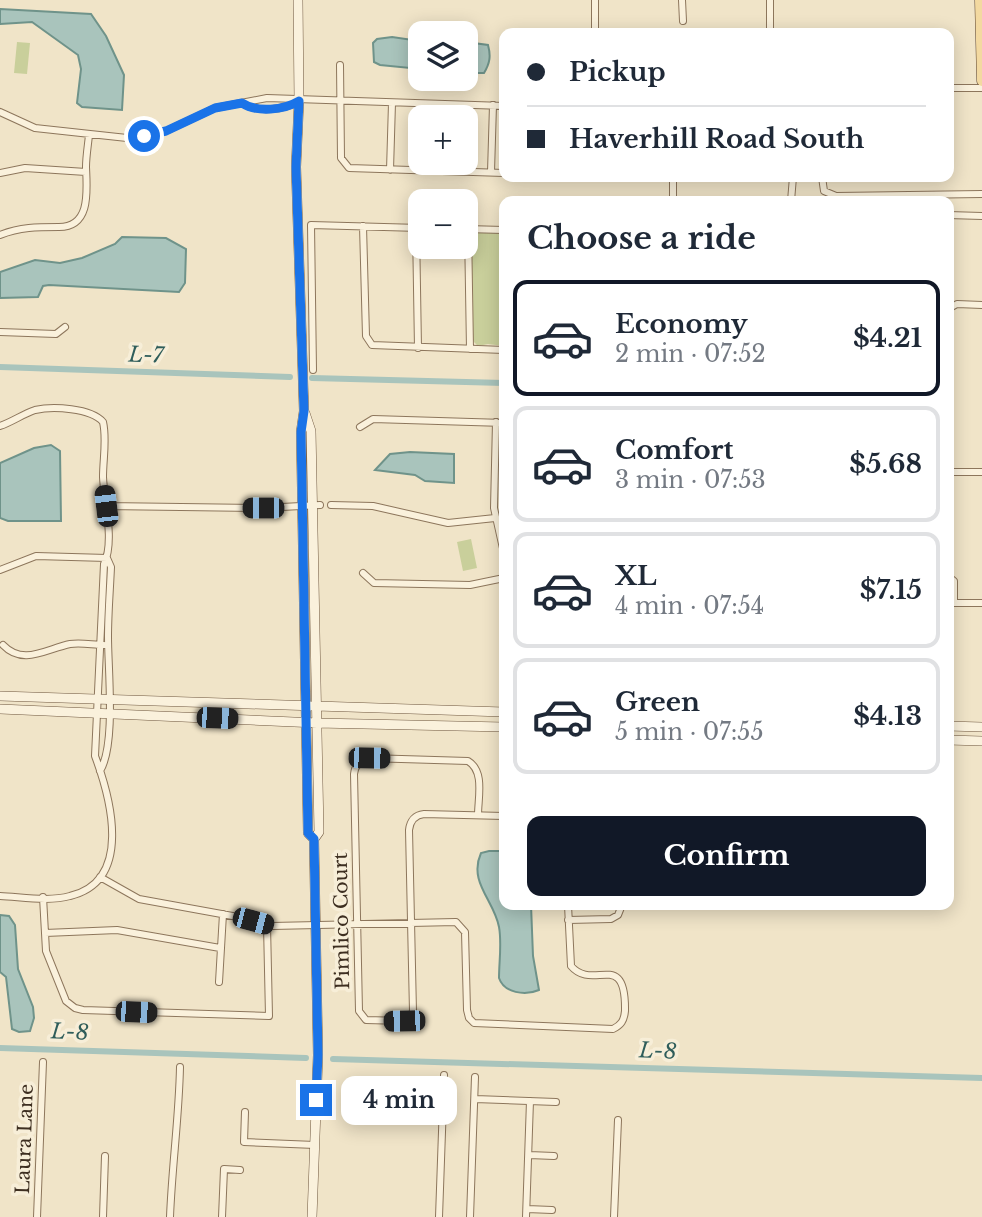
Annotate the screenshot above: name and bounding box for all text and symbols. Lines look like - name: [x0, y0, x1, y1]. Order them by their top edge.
- map controls: [408, 21, 478, 259]
- button: layers: [408, 21, 478, 91]
- text: Pickup: [569, 56, 666, 88]
- button: +: [408, 105, 478, 175]
- route start: [128, 120, 160, 152]
- text: Haverhill Road South: [569, 123, 864, 155]
- button: −: [408, 189, 478, 259]
- text: Choose a ride: [527, 218, 756, 258]
- icon: car: [531, 307, 594, 370]
- text: Economy: [615, 308, 748, 340]
- text: $4.21: [853, 322, 922, 354]
- text: 2 min · 07:52: [615, 340, 766, 368]
- water label: L-7: [127, 341, 166, 369]
- icon: car: [531, 433, 594, 496]
- text: Comfort: [615, 434, 733, 466]
- text: $5.68: [849, 448, 922, 480]
- text: 3 min · 07:53: [615, 466, 766, 494]
- car: [94, 484, 119, 528]
- car: [243, 498, 285, 519]
- icon: car: [531, 559, 594, 622]
- text: XL: [615, 560, 657, 592]
- text: $7.15: [860, 574, 922, 606]
- text: 4 min · 07:54: [615, 592, 764, 620]
- icon: car: [531, 685, 594, 748]
- text: Green: [615, 686, 700, 718]
- text: $4.13: [853, 700, 922, 732]
- car: [196, 707, 239, 729]
- text: 5 min · 07:55: [615, 718, 763, 746]
- car: [348, 747, 391, 769]
- button: Confirm: [527, 816, 926, 896]
- street label: Pimlico Court: [329, 851, 354, 990]
- car: [230, 905, 277, 937]
- car: [115, 1001, 158, 1023]
- car: [383, 1010, 426, 1032]
- water label: L-8: [50, 1018, 89, 1046]
- water label: L-8: [638, 1037, 677, 1065]
- callout: 4 min: [340, 1076, 456, 1124]
- street label: Laura Lane: [11, 1084, 38, 1195]
- route end: [300, 1084, 332, 1116]
- text: 4 min: [363, 1086, 435, 1114]

